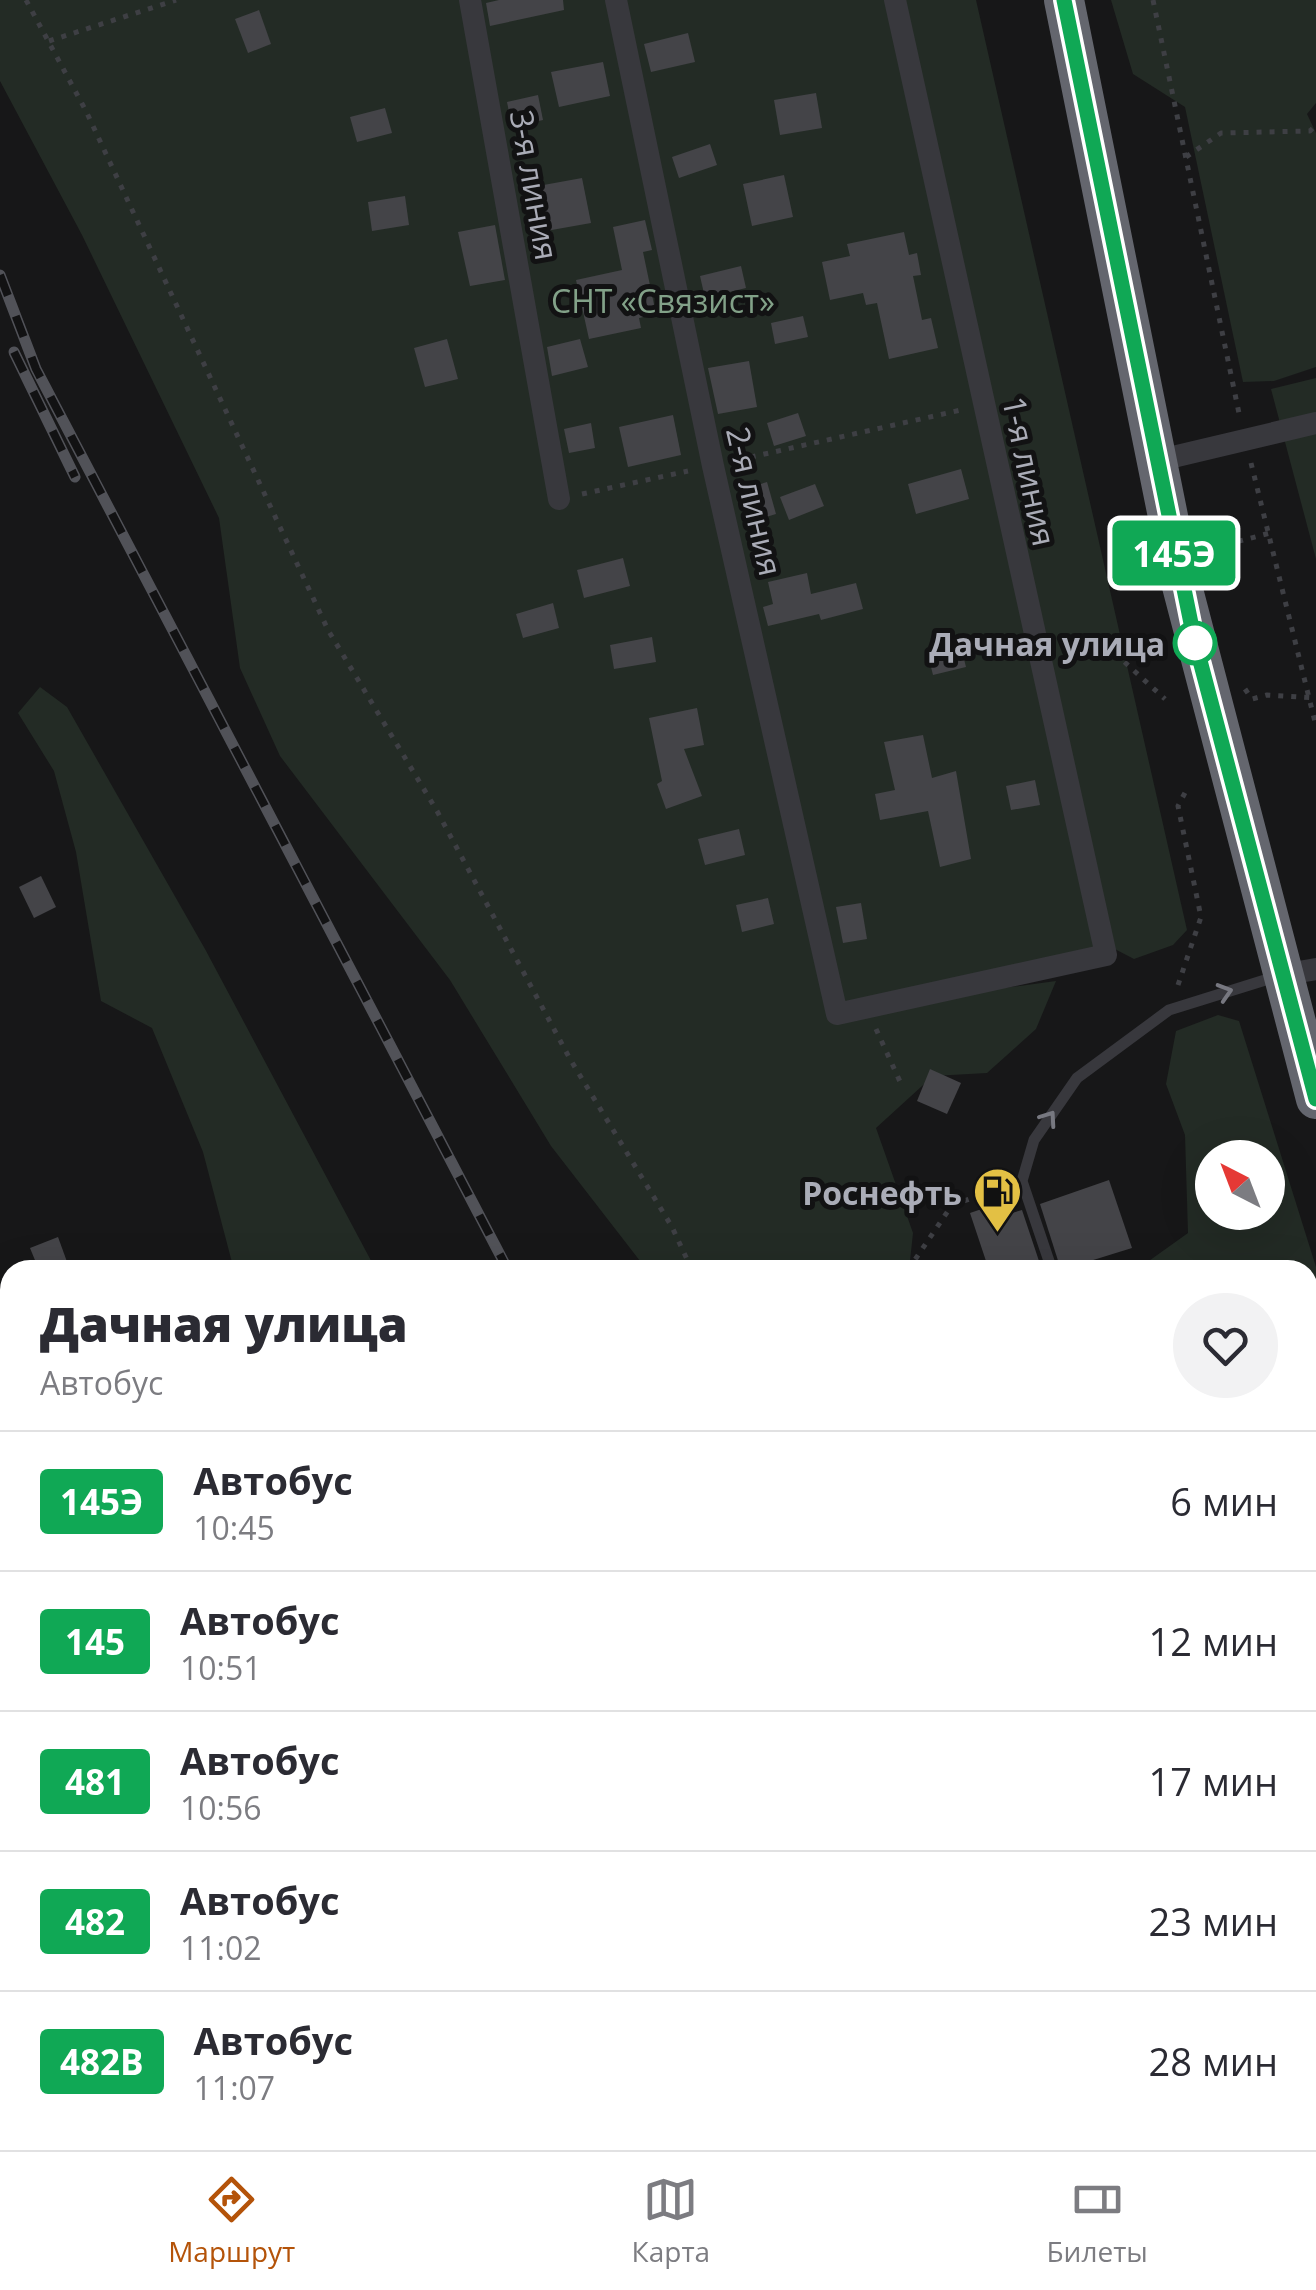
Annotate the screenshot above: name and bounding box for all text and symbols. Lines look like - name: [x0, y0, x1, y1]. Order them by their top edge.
- street label: 3-я линия: [501, 107, 569, 263]
- park label: СНТ «Связист»: [551, 279, 775, 322]
- street label: 1-я линия: [993, 392, 1067, 550]
- street label: 2-я линия: [717, 422, 793, 580]
- line badge: 145Э: [1104, 520, 1244, 586]
- text: 145Э: [1132, 530, 1216, 577]
- place label: Дачная улица: [929, 622, 1165, 665]
- marker: Дачная улица: [1174, 622, 1216, 664]
- one-way arrow: [1215, 984, 1232, 1004]
- one-way arrow: [1037, 1111, 1055, 1129]
- north arrow: [1195, 1140, 1285, 1230]
- map controls: [1195, 1140, 1285, 1230]
- fuel station icon: Роснефть: [971, 1166, 1023, 1234]
- place label: Роснефть: [802, 1171, 962, 1214]
- text: Дачная улица: [40, 1291, 408, 1356]
- button: heart: [1173, 1293, 1278, 1398]
- text: Автобус: [40, 1361, 163, 1404]
- text: Автобус: [193, 1454, 353, 1506]
- text: 6 мин: [1170, 1475, 1278, 1527]
- text: 145Э: [60, 1478, 143, 1525]
- text: 10:45: [193, 1506, 275, 1549]
- text: Автобус: [180, 1594, 339, 1646]
- text: 12 мин: [1149, 1615, 1278, 1667]
- text: 145: [65, 1618, 125, 1665]
- text: 10:51: [180, 1646, 262, 1689]
- text: Автобус: [180, 1734, 339, 1786]
- text: 17 мин: [1149, 1755, 1278, 1807]
- text: 481: [65, 1758, 125, 1805]
- text: 10:56: [180, 1786, 262, 1829]
- text: Автобус: [180, 1874, 339, 1926]
- text: 23 мин: [1149, 1895, 1278, 1947]
- text: 482: [65, 1898, 125, 1945]
- text: 11:02: [180, 1926, 262, 1969]
- text: Автобус: [194, 2014, 353, 2066]
- text: 28 мин: [1149, 2035, 1278, 2087]
- text: 482В: [60, 2038, 144, 2085]
- text: 11:07: [194, 2066, 275, 2109]
- tab: Маршрут: [168, 2172, 295, 2270]
- tab: Карта: [632, 2172, 710, 2270]
- tab: Билеты: [1046, 2172, 1148, 2270]

